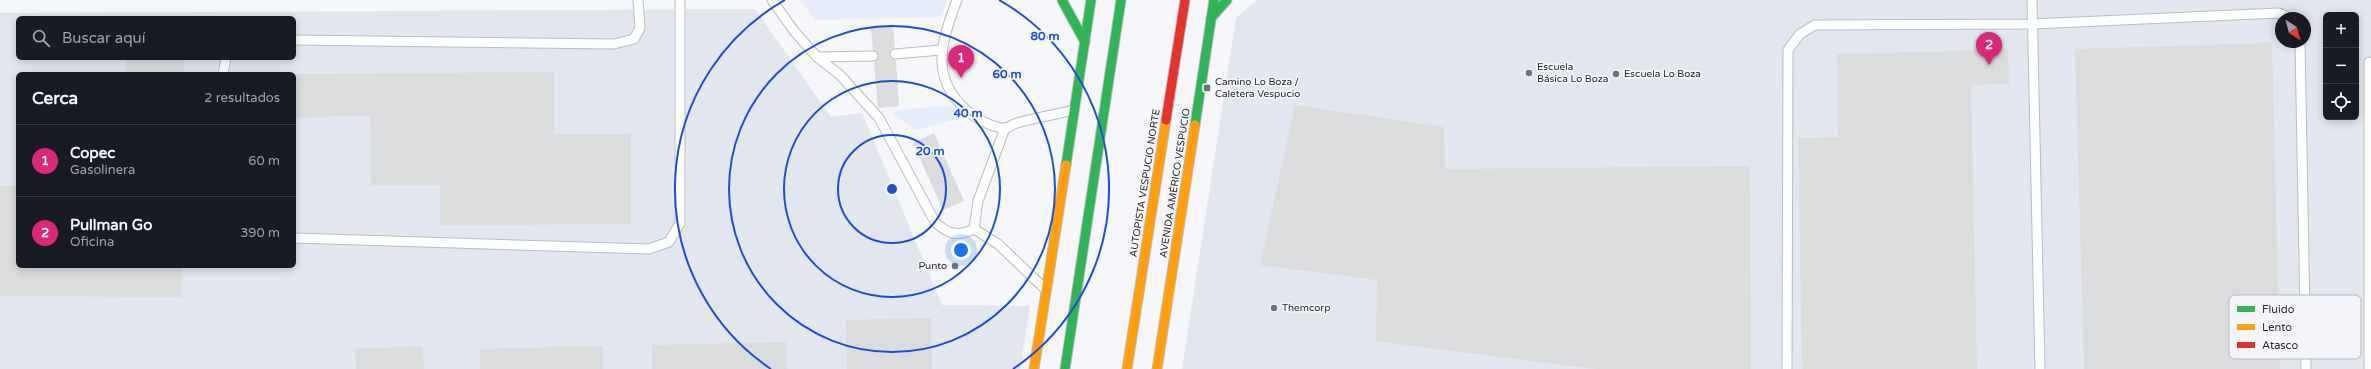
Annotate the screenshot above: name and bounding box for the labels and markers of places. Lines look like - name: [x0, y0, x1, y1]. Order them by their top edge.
- pin: 2: [1976, 32, 2002, 65]
- pin: 1: [948, 45, 974, 78]
- place label: Escuela Básica Lo Boza: [1537, 61, 1608, 85]
- marker: Escuela Básica Lo Boza: [1524, 68, 1534, 78]
- place label: Escuela Lo Boza: [1624, 68, 1701, 80]
- marker: Escuela Lo Boza: [1611, 69, 1621, 79]
- place label: Camino Lo Boza / Caletera Vespucio: [1215, 76, 1300, 100]
- marker: Camino Lo Boza / Caletera Vespucio: [1202, 83, 1212, 93]
- centre of rings: [885, 182, 899, 196]
- place label: Punto: [918, 260, 947, 272]
- marker: Punto: [950, 261, 960, 271]
- place label: Themcorp: [1282, 302, 1330, 314]
- marker: Themcorp: [1269, 303, 1279, 313]

